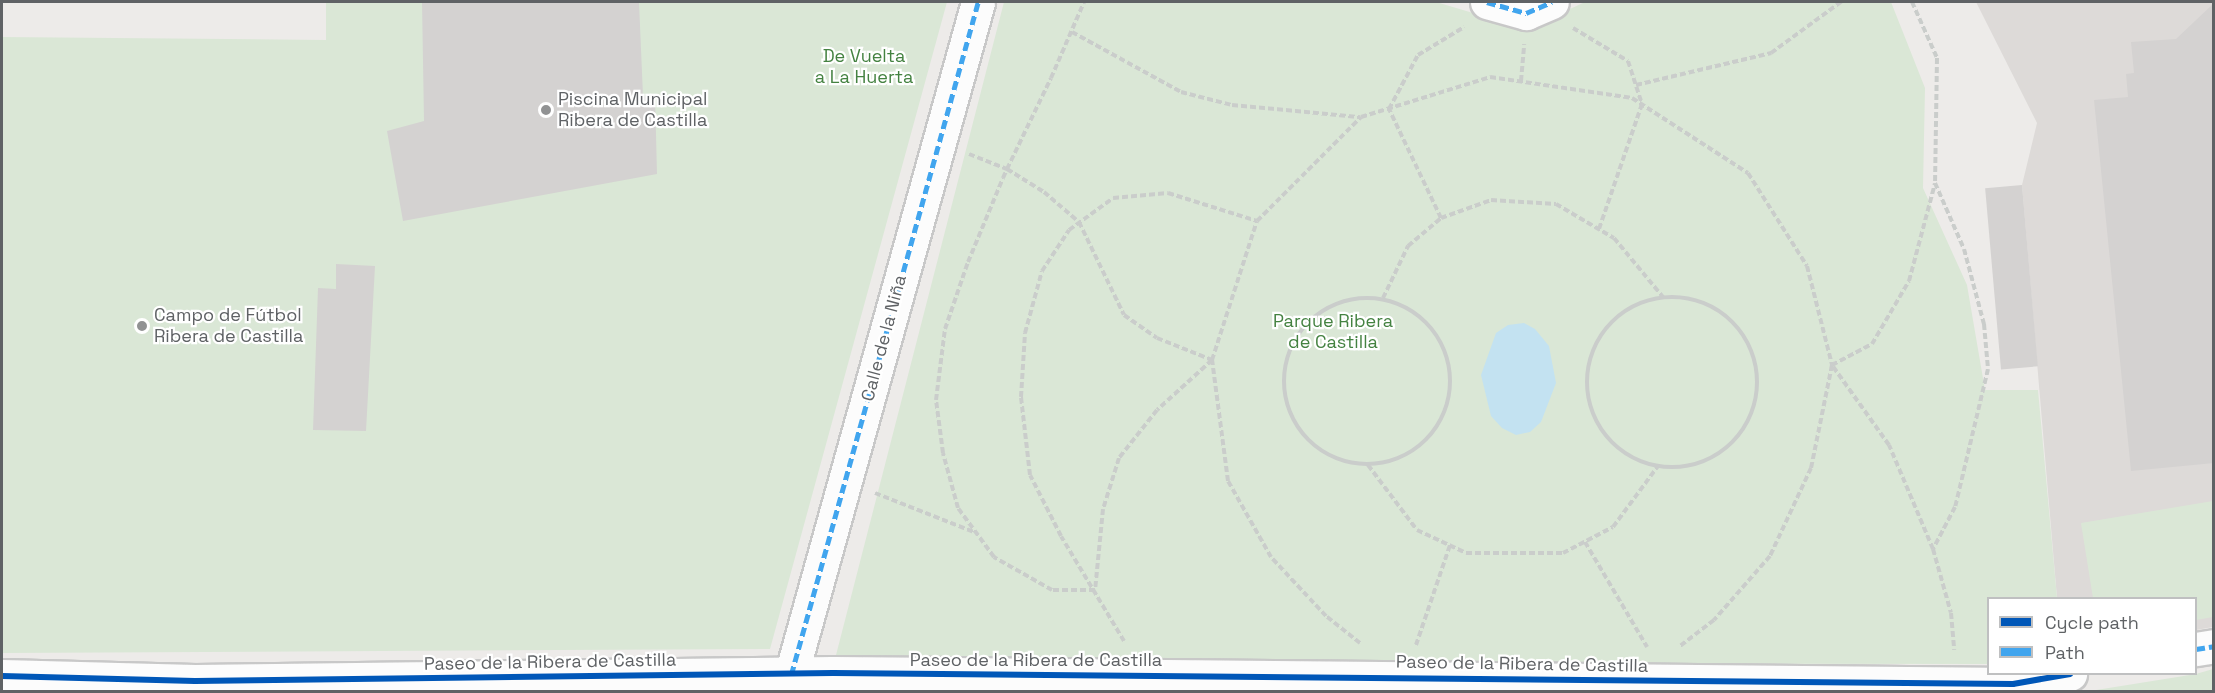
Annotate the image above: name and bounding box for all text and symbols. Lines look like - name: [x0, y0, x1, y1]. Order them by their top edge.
- park label: De Vuelta a La Huerta: [815, 46, 913, 88]
- place label: Piscina Municipal Ribera de Castilla: [558, 89, 707, 132]
- marker: Piscina Municipal Ribera de Castilla: [539, 103, 553, 117]
- street label: Calle de la Niña: [857, 272, 911, 404]
- place label: Campo de Fútbol Ribera de Castilla: [154, 305, 303, 348]
- park label: Parque Ribera de Castilla: [1273, 311, 1393, 354]
- marker: Campo de Fútbol Ribera de Castilla: [135, 319, 149, 333]
- legend: [1987, 597, 2197, 675]
- text: Cycle path: [2045, 611, 2139, 634]
- text: Path: [2045, 641, 2085, 664]
- street label: Paseo de la Ribera de Castilla: [424, 649, 676, 675]
- street label: Paseo de la Ribera de Castilla: [910, 649, 1162, 671]
- street label: Paseo de la Ribera de Castilla: [1396, 651, 1648, 677]

